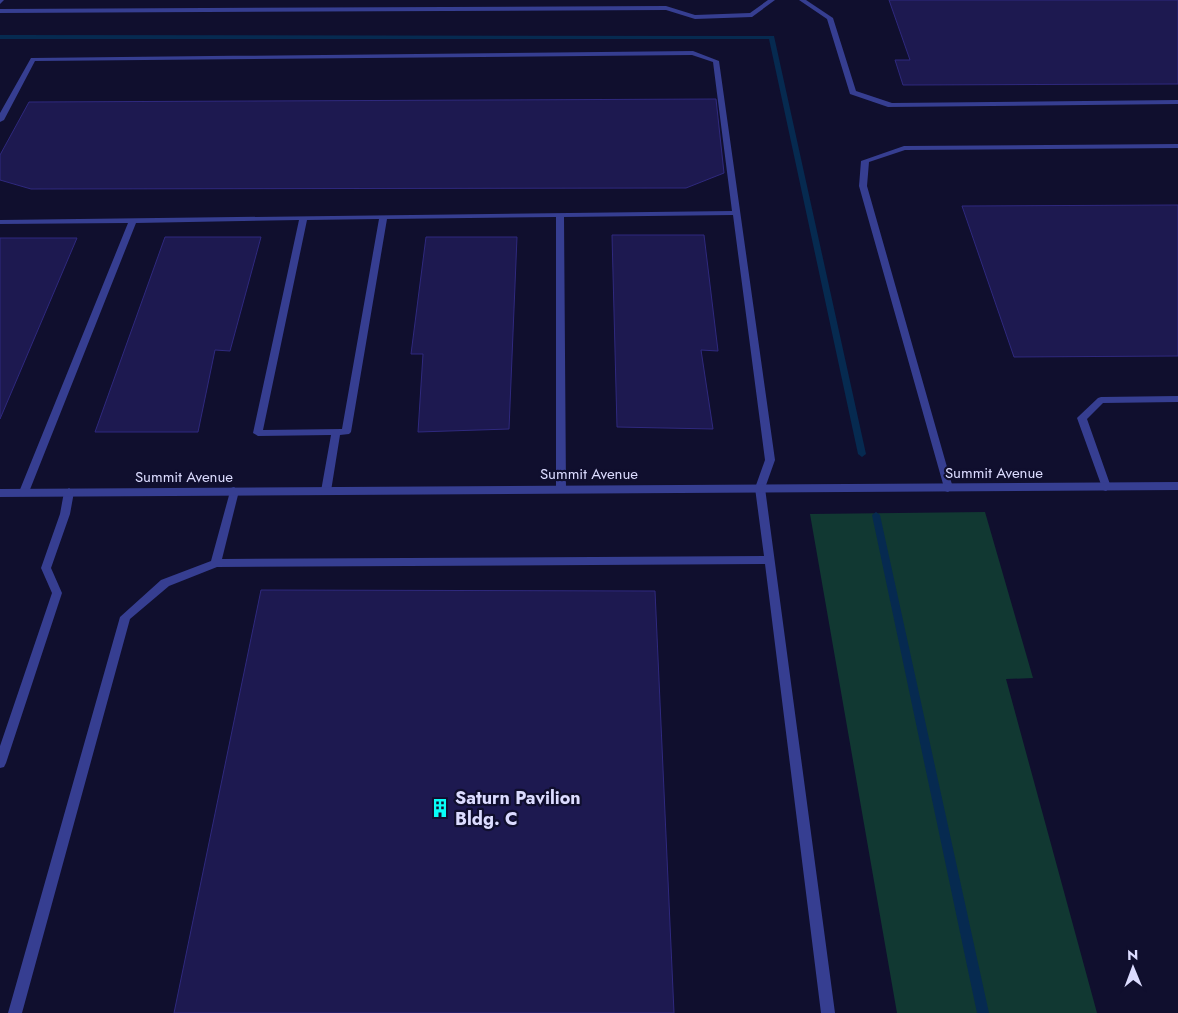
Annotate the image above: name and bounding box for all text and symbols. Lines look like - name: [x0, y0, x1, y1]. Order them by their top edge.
- street label: Summit Avenue: [945, 462, 1043, 484]
- street label: Summit Avenue: [540, 463, 638, 485]
- street label: Summit Avenue: [135, 466, 233, 488]
- place label: Saturn Pavilion Bldg. C: [455, 785, 581, 832]
- building icon: Saturn Pavilion Bldg. C: [429, 797, 451, 819]
- north arrow: [1108, 943, 1158, 993]
- text: N: [1127, 945, 1139, 965]

